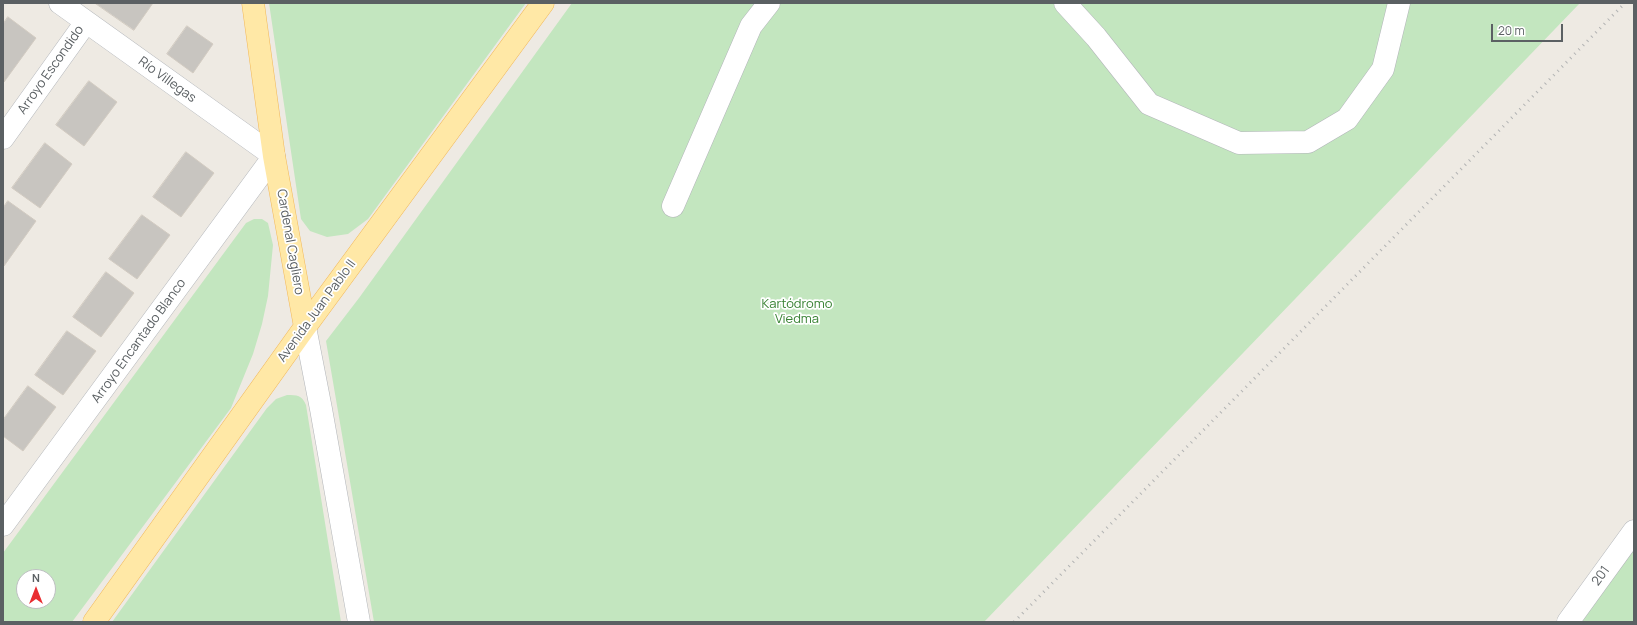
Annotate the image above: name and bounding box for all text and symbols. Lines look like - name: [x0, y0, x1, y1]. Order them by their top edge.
- scale bar: [1493, 16, 1565, 42]
- text: 20 m: [1498, 22, 1525, 39]
- street label: Arroyo Escondido: [15, 23, 87, 117]
- street label: Río Villegas: [135, 54, 199, 106]
- street label: Cardenal Cagliero: [273, 188, 307, 296]
- street label: Avenida Juan Pablo II: [275, 257, 359, 365]
- street label: Arroyo Encantado Blanco: [89, 276, 189, 406]
- park label: Kartódromo Viedma: [762, 296, 832, 327]
- street label: 201: [1589, 563, 1613, 589]
- north arrow: [16, 569, 56, 609]
- text: N: [32, 570, 40, 585]

